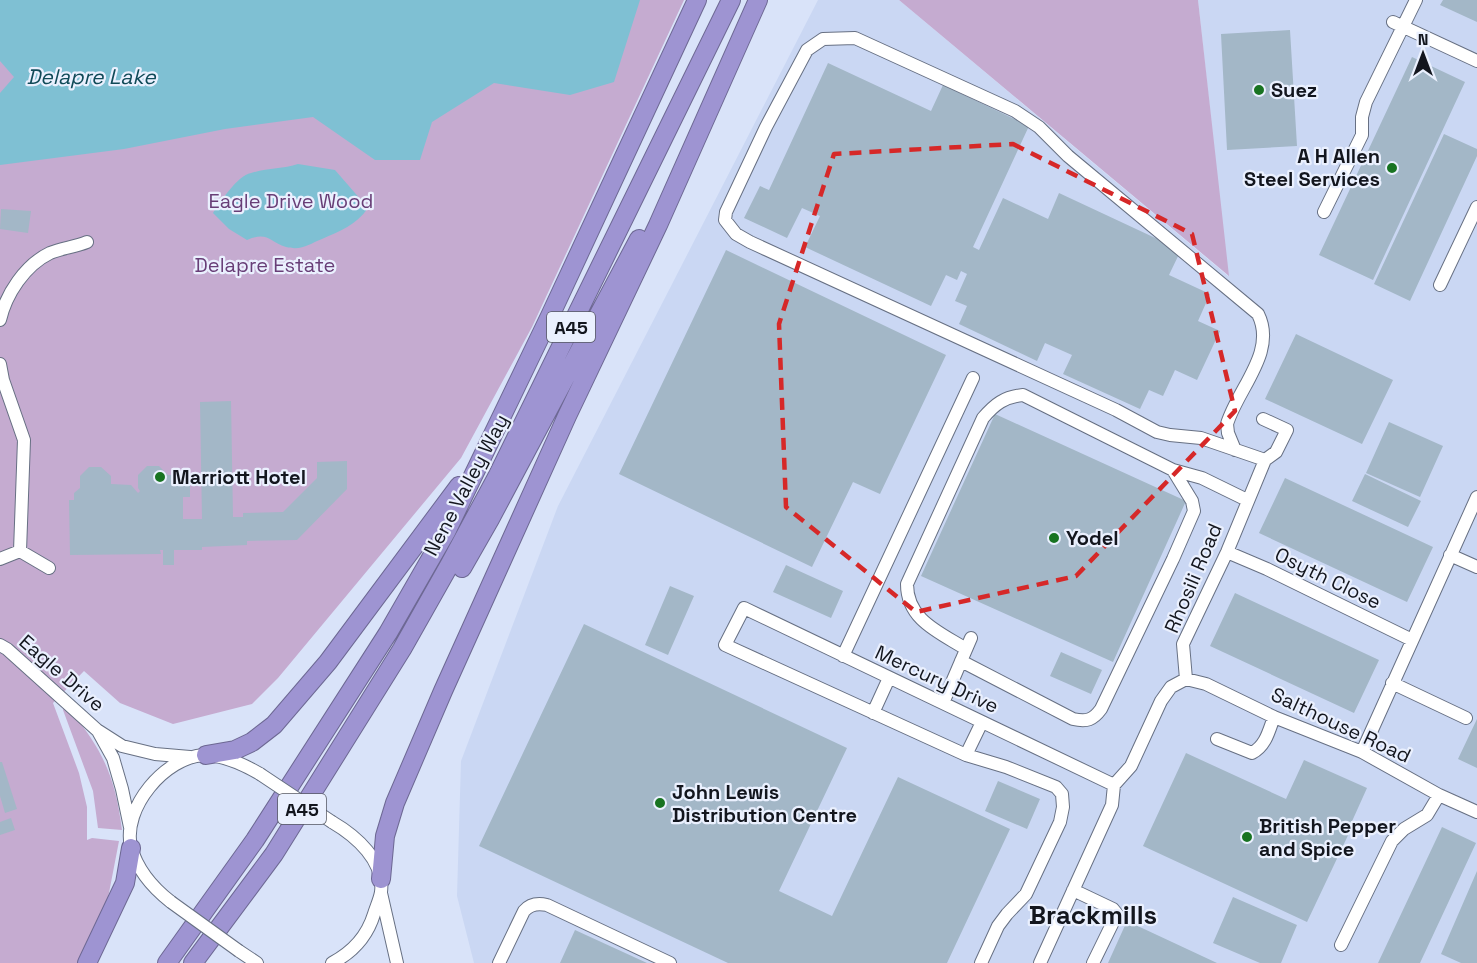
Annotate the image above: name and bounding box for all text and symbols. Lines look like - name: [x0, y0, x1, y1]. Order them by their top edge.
- north arrow: [1393, 24, 1453, 84]
- text: N: [1418, 29, 1428, 50]
- water label: Delapre Lake: [26, 63, 157, 90]
- place label: Suez: [1271, 77, 1317, 103]
- marker: Suez: [1252, 83, 1266, 97]
- place label: A H Allen Steel Services: [1244, 143, 1380, 192]
- marker: A H Allen Steel Services: [1385, 161, 1399, 175]
- park label: Eagle Drive Wood: [209, 188, 373, 214]
- park label: Delapre Estate: [195, 252, 335, 278]
- road number: A45: [547, 312, 595, 342]
- street label: Nene Valley Way: [418, 410, 514, 560]
- place label: Marriott Hotel: [172, 464, 306, 490]
- marker: Marriott Hotel: [153, 470, 167, 484]
- street label: Rhosili Road: [1158, 519, 1228, 637]
- place label: Yodel: [1066, 525, 1119, 551]
- marker: Yodel: [1047, 531, 1061, 545]
- street label: Osyth Close: [1271, 541, 1385, 615]
- street label: Eagle Drive: [14, 629, 110, 717]
- street label: Mercury Drive: [871, 639, 1003, 719]
- street label: Salthouse Road: [1267, 681, 1415, 769]
- place label: John Lewis Distribution Centre: [672, 779, 857, 828]
- road number: A45: [278, 794, 326, 824]
- marker: John Lewis Distribution Centre: [653, 796, 667, 810]
- place label: British Pepper and Spice: [1259, 813, 1396, 862]
- marker: British Pepper and Spice: [1240, 830, 1254, 844]
- district label: Brackmills: [1029, 898, 1157, 932]

